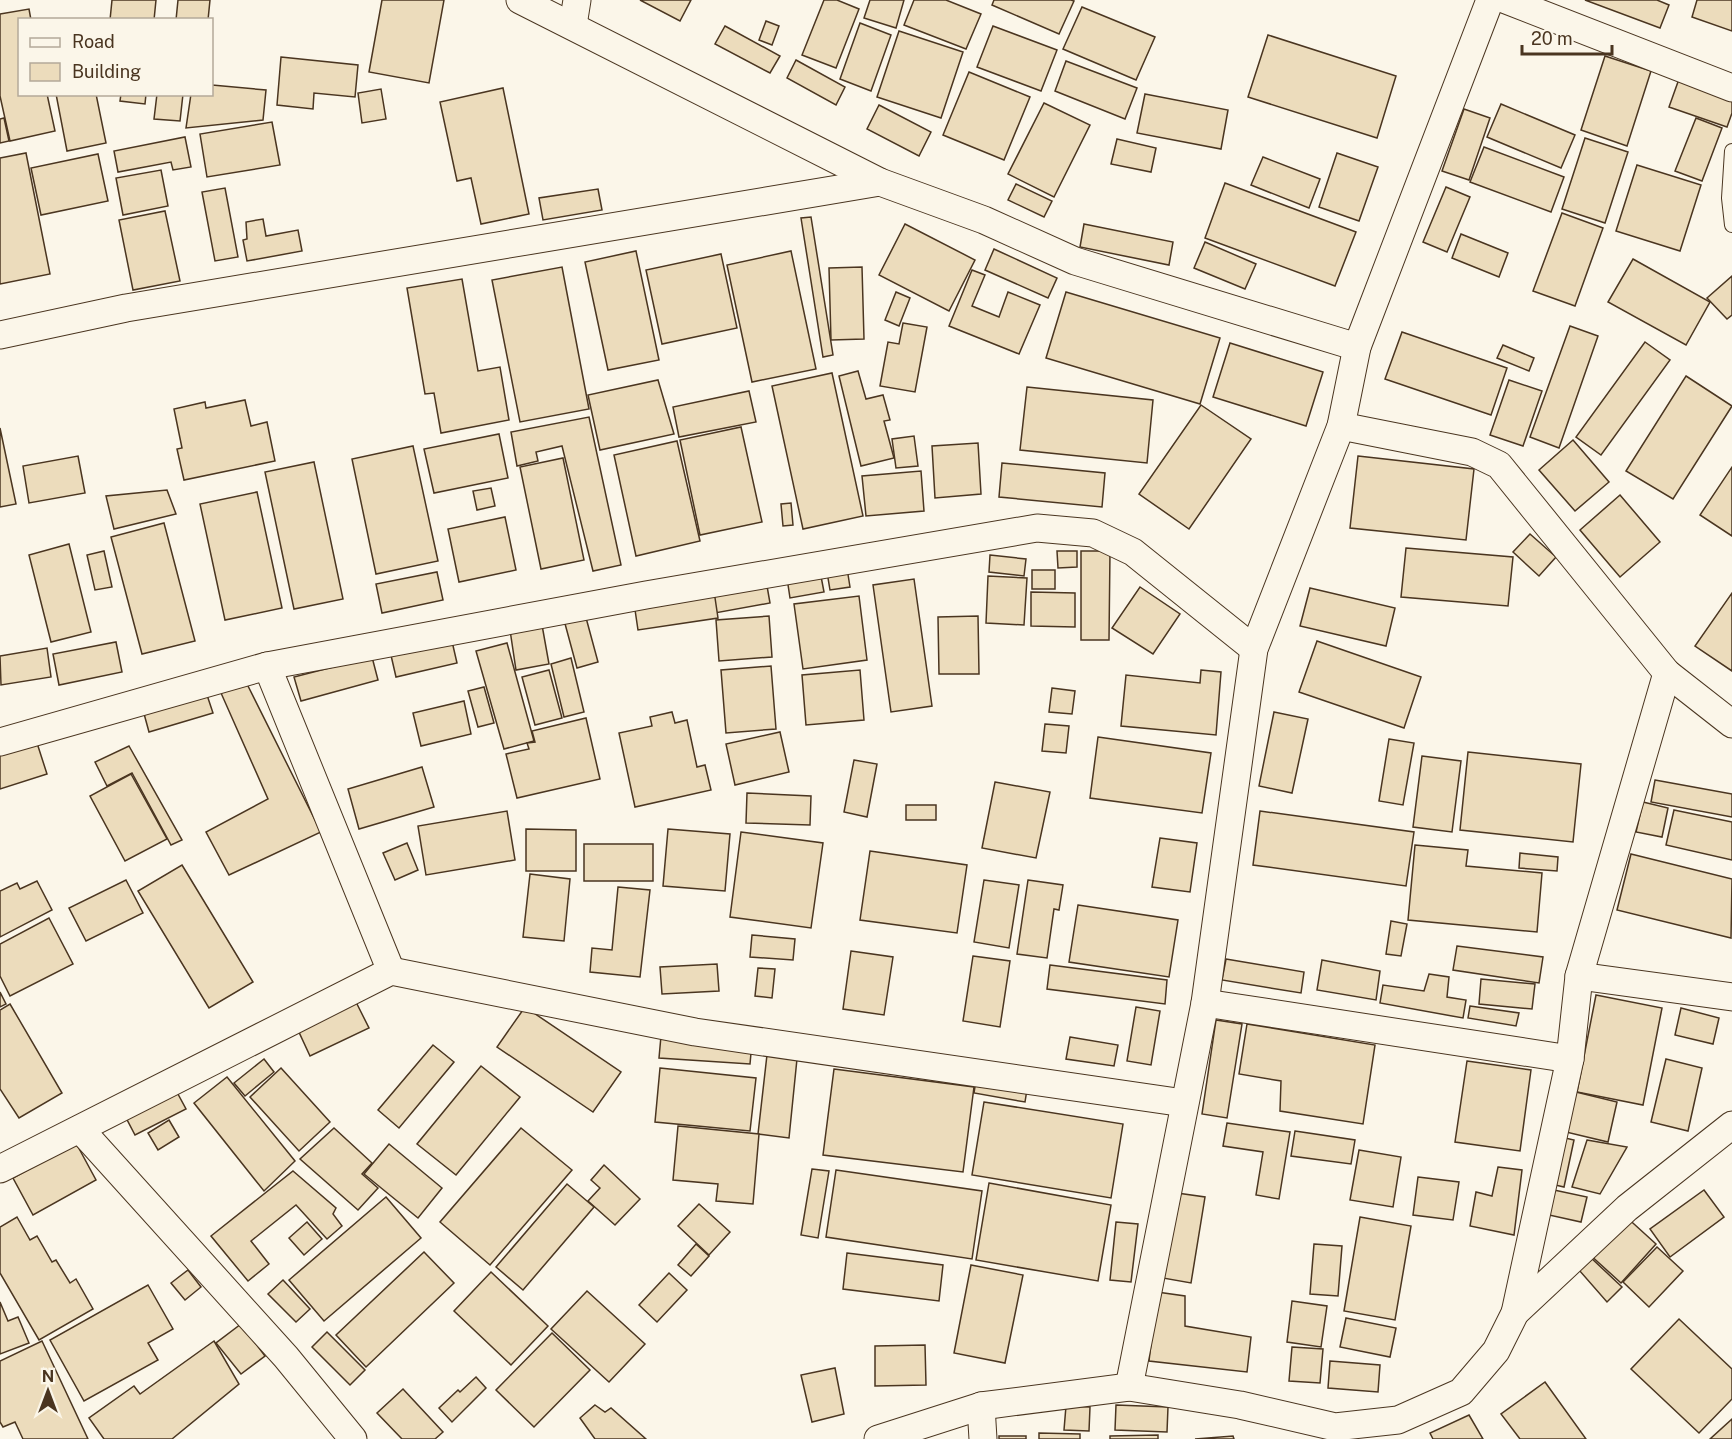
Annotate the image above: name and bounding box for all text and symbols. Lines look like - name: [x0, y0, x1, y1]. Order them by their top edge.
- legend: [18, 18, 213, 96]
- scale bar: [1522, 18, 1612, 56]
- text: 20 m: [1531, 28, 1573, 49]
- text: Road: [72, 31, 115, 52]
- text: Building: [72, 61, 141, 82]
- north arrow: [18, 1361, 78, 1421]
- text: N: [42, 1367, 54, 1386]

